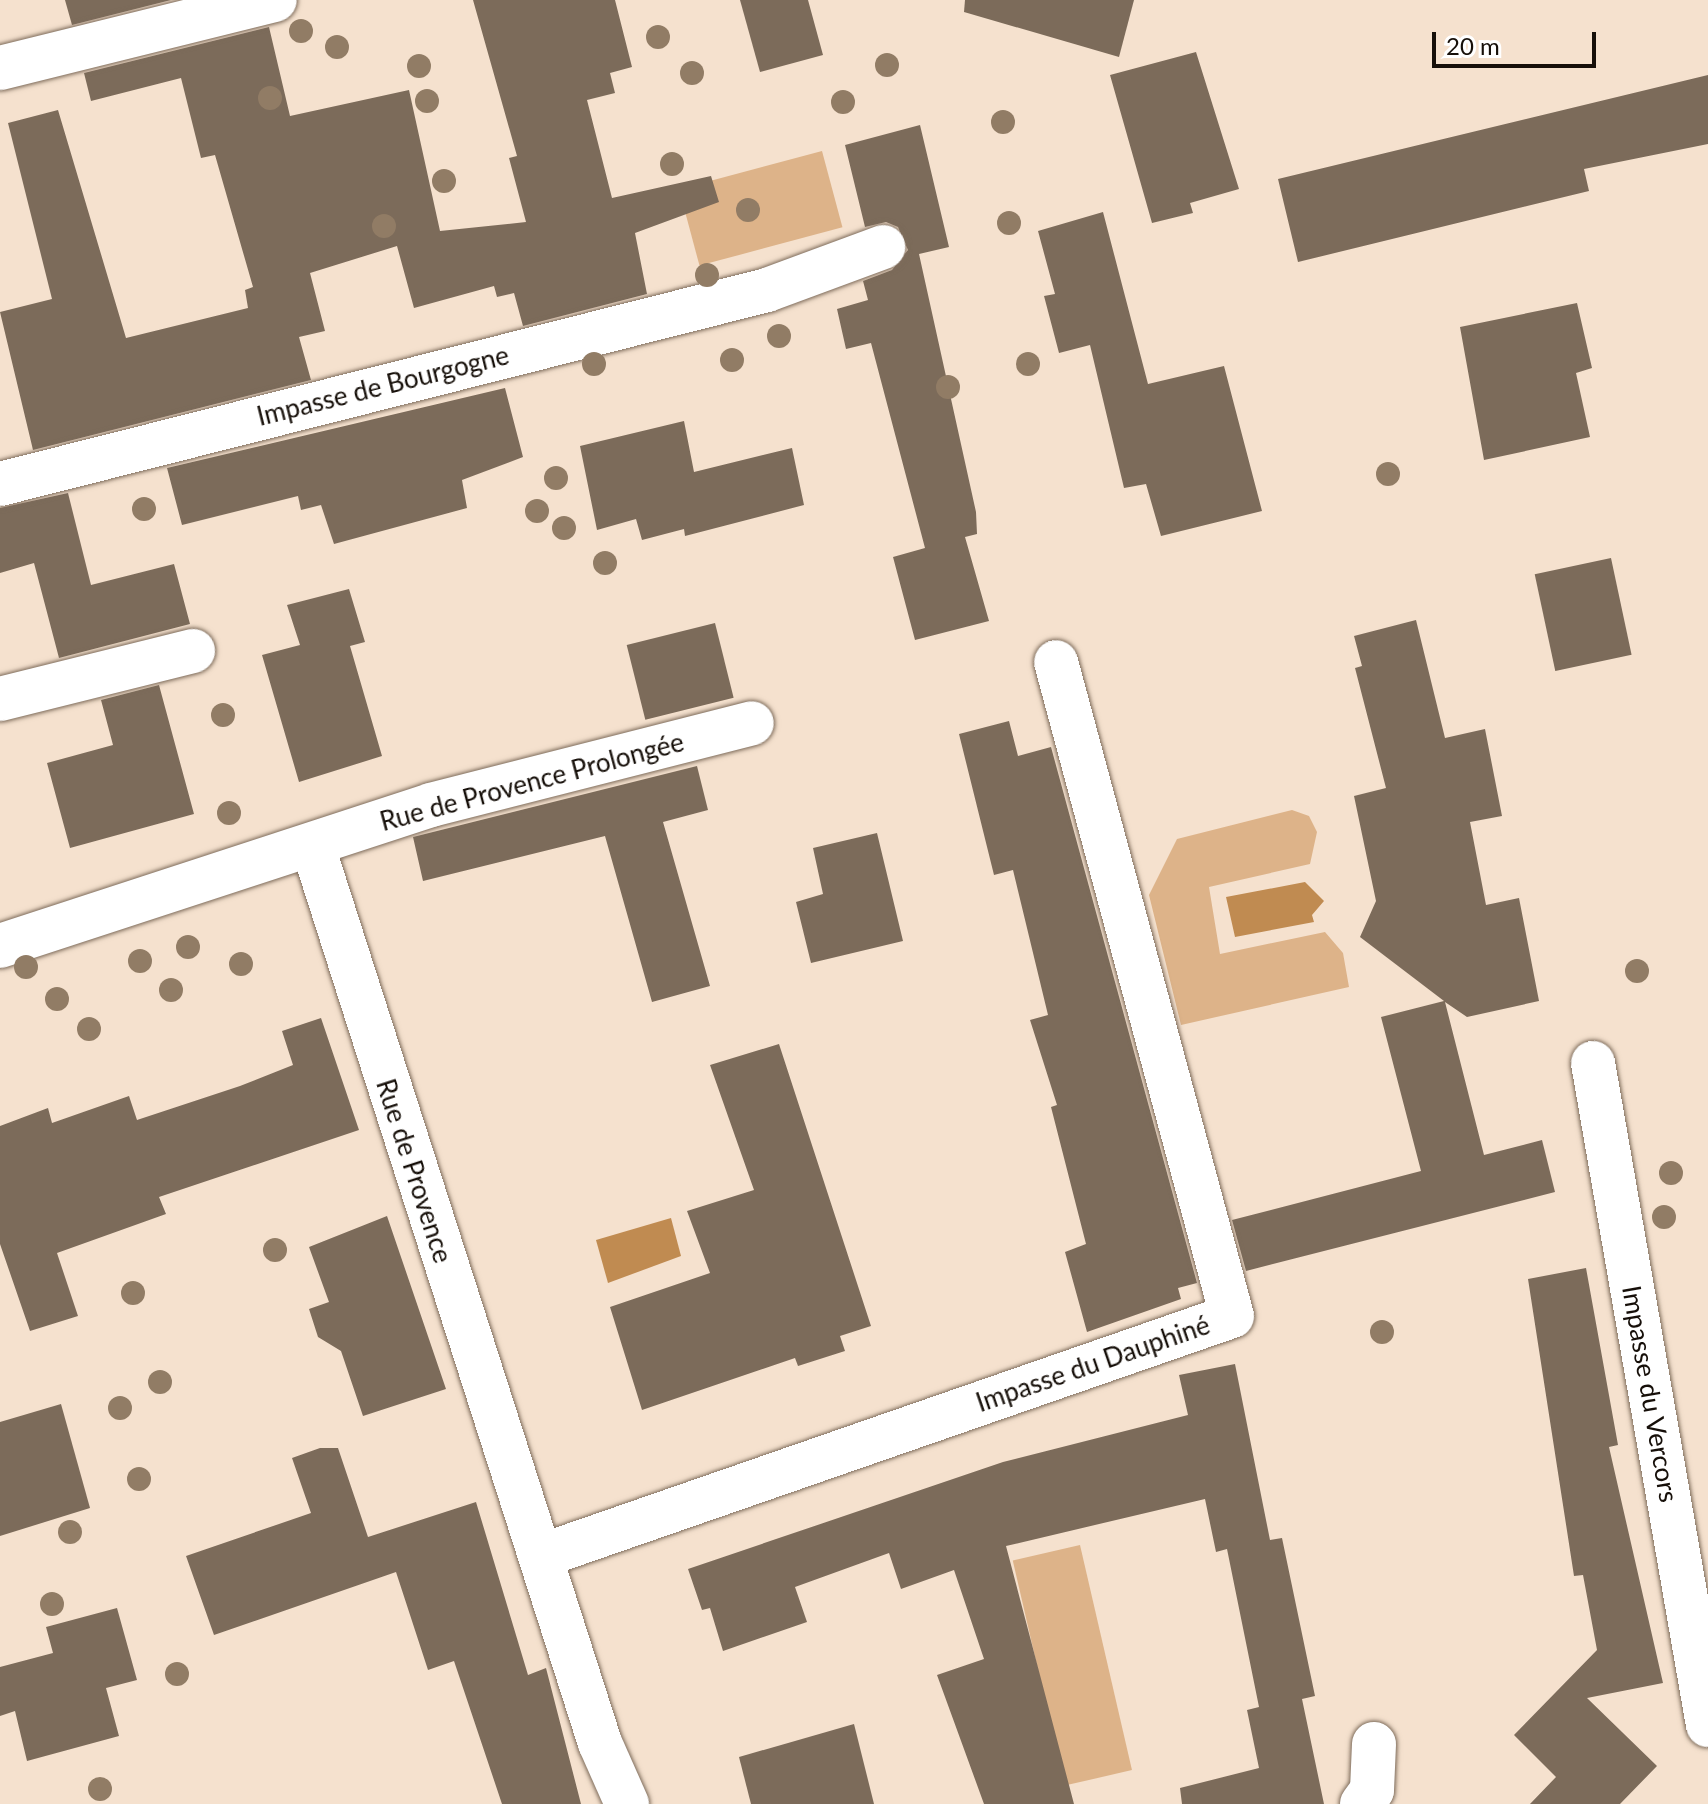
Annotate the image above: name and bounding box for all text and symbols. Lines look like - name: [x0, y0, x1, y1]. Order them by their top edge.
- scale bar: [1436, 16, 1600, 66]
- text: 20 m: [1446, 31, 1500, 60]
- street label: Impasse de Bourgogne: [254, 340, 512, 432]
- street label: Rue de Provence Prolongée: [377, 726, 687, 838]
- street label: Rue de Provence: [370, 1075, 458, 1267]
- street label: Impasse du Vercors: [1615, 1283, 1685, 1505]
- street label: Impasse du Dauphiné: [972, 1309, 1214, 1419]

